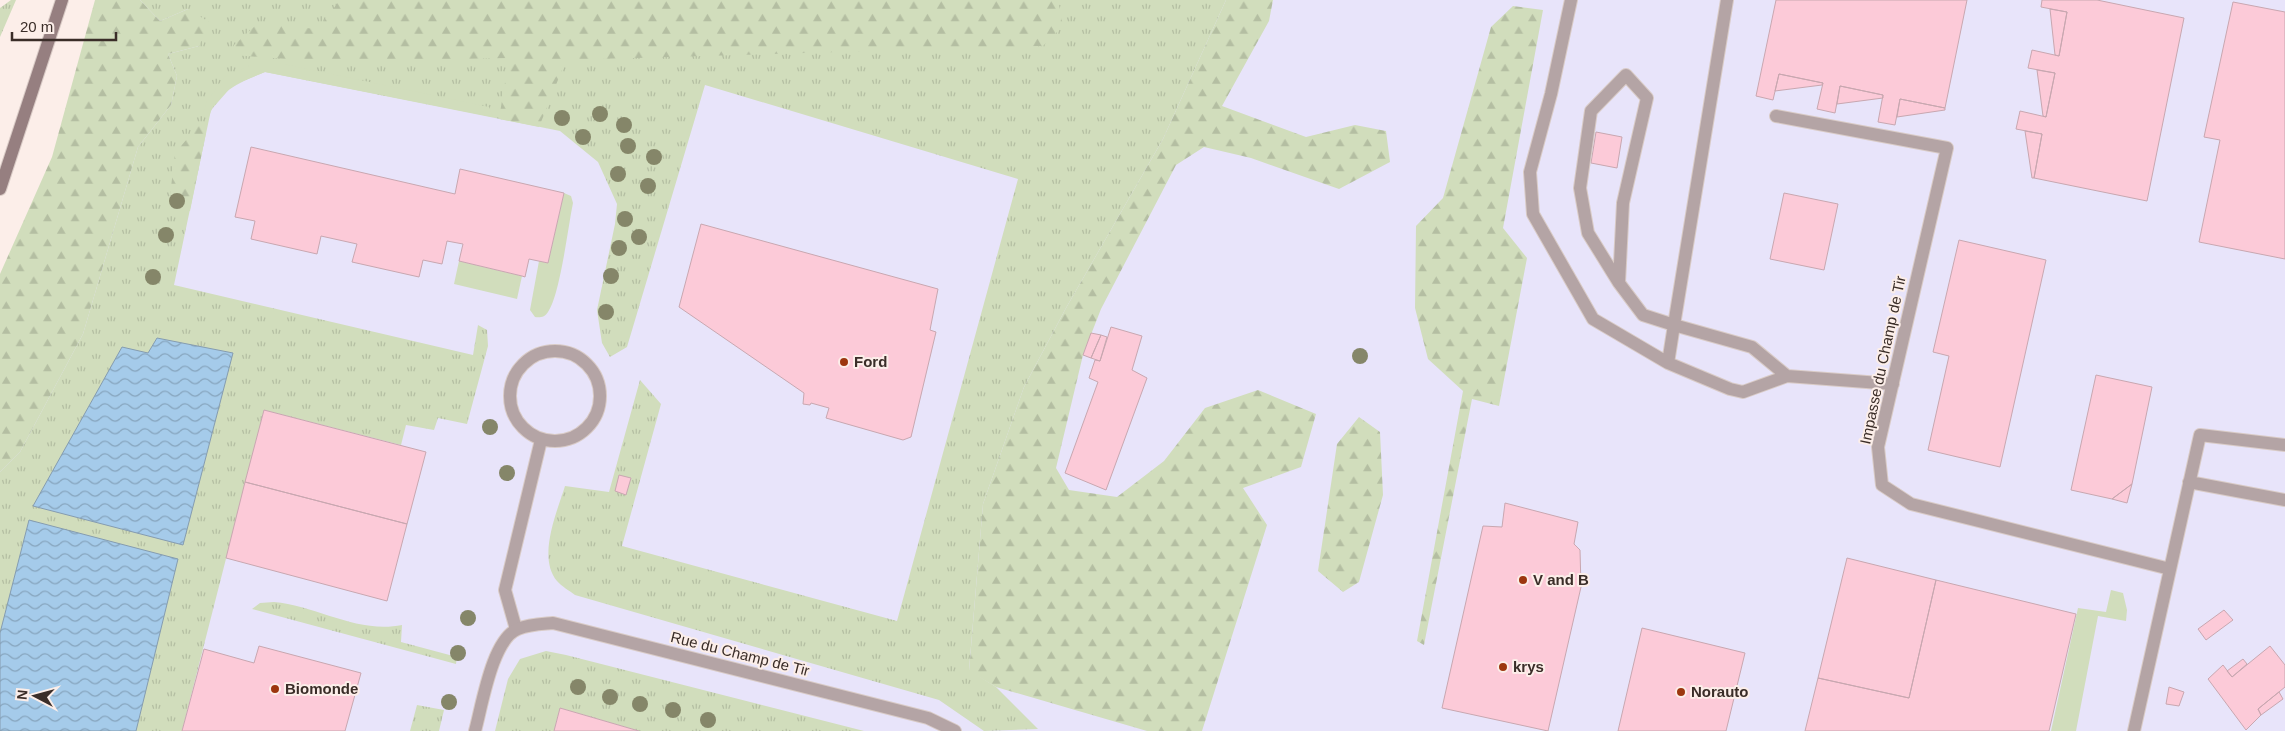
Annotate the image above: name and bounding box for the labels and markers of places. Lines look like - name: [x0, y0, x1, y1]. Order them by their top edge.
- place label: Ford: [854, 353, 887, 370]
- marker: Ford: [838, 356, 850, 368]
- place label: V and B: [1533, 571, 1589, 588]
- marker: V and B: [1517, 574, 1529, 586]
- place label: krys: [1513, 658, 1544, 675]
- marker: krys: [1497, 661, 1509, 673]
- place label: Biomonde: [285, 680, 358, 697]
- marker: Biomonde: [269, 683, 281, 695]
- place label: Norauto: [1691, 683, 1749, 700]
- marker: Norauto: [1675, 686, 1687, 698]

